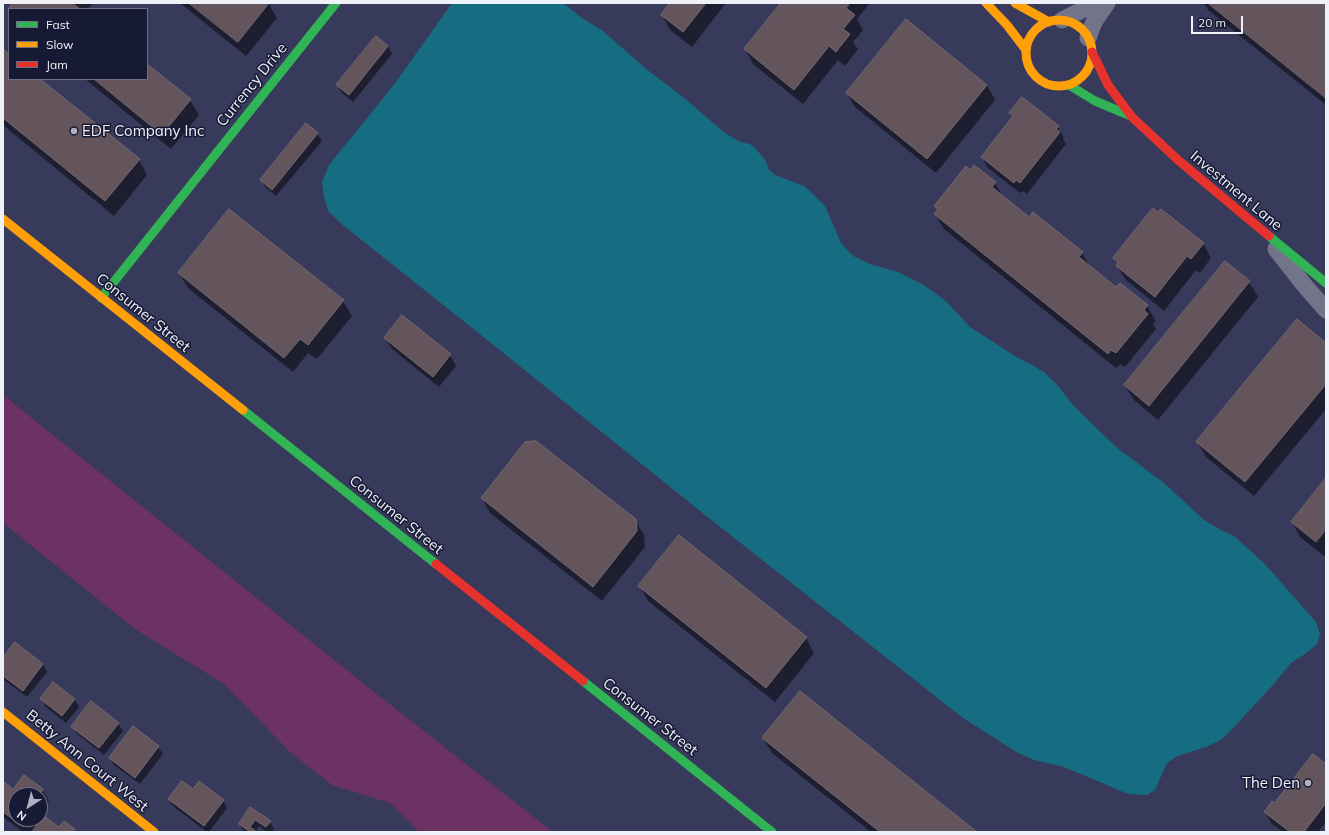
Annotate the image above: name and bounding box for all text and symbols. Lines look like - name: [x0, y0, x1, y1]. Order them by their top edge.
- legend: [8, 8, 148, 80]
- scale bar: [1193, 8, 1245, 34]
- text: 20 m: [1198, 15, 1226, 30]
- text: Fast: [46, 17, 70, 32]
- text: Slow: [46, 37, 74, 52]
- street label: Currency Drive: [213, 40, 291, 130]
- text: Jam: [46, 57, 68, 72]
- place label: EDF Company Inc: [82, 122, 205, 140]
- marker: EDF Company Inc: [69, 126, 79, 136]
- street label: Investment Lane: [1186, 147, 1286, 235]
- street label: Consumer Street: [93, 270, 193, 356]
- street label: Consumer Street: [346, 472, 446, 558]
- street label: Consumer Street: [599, 674, 701, 760]
- street label: Betty Ann Court West: [22, 706, 152, 816]
- place label: The Den: [1242, 774, 1300, 792]
- marker: The Den: [1303, 778, 1313, 788]
- north arrow: [8, 787, 48, 827]
- text: N: [14, 808, 29, 824]

